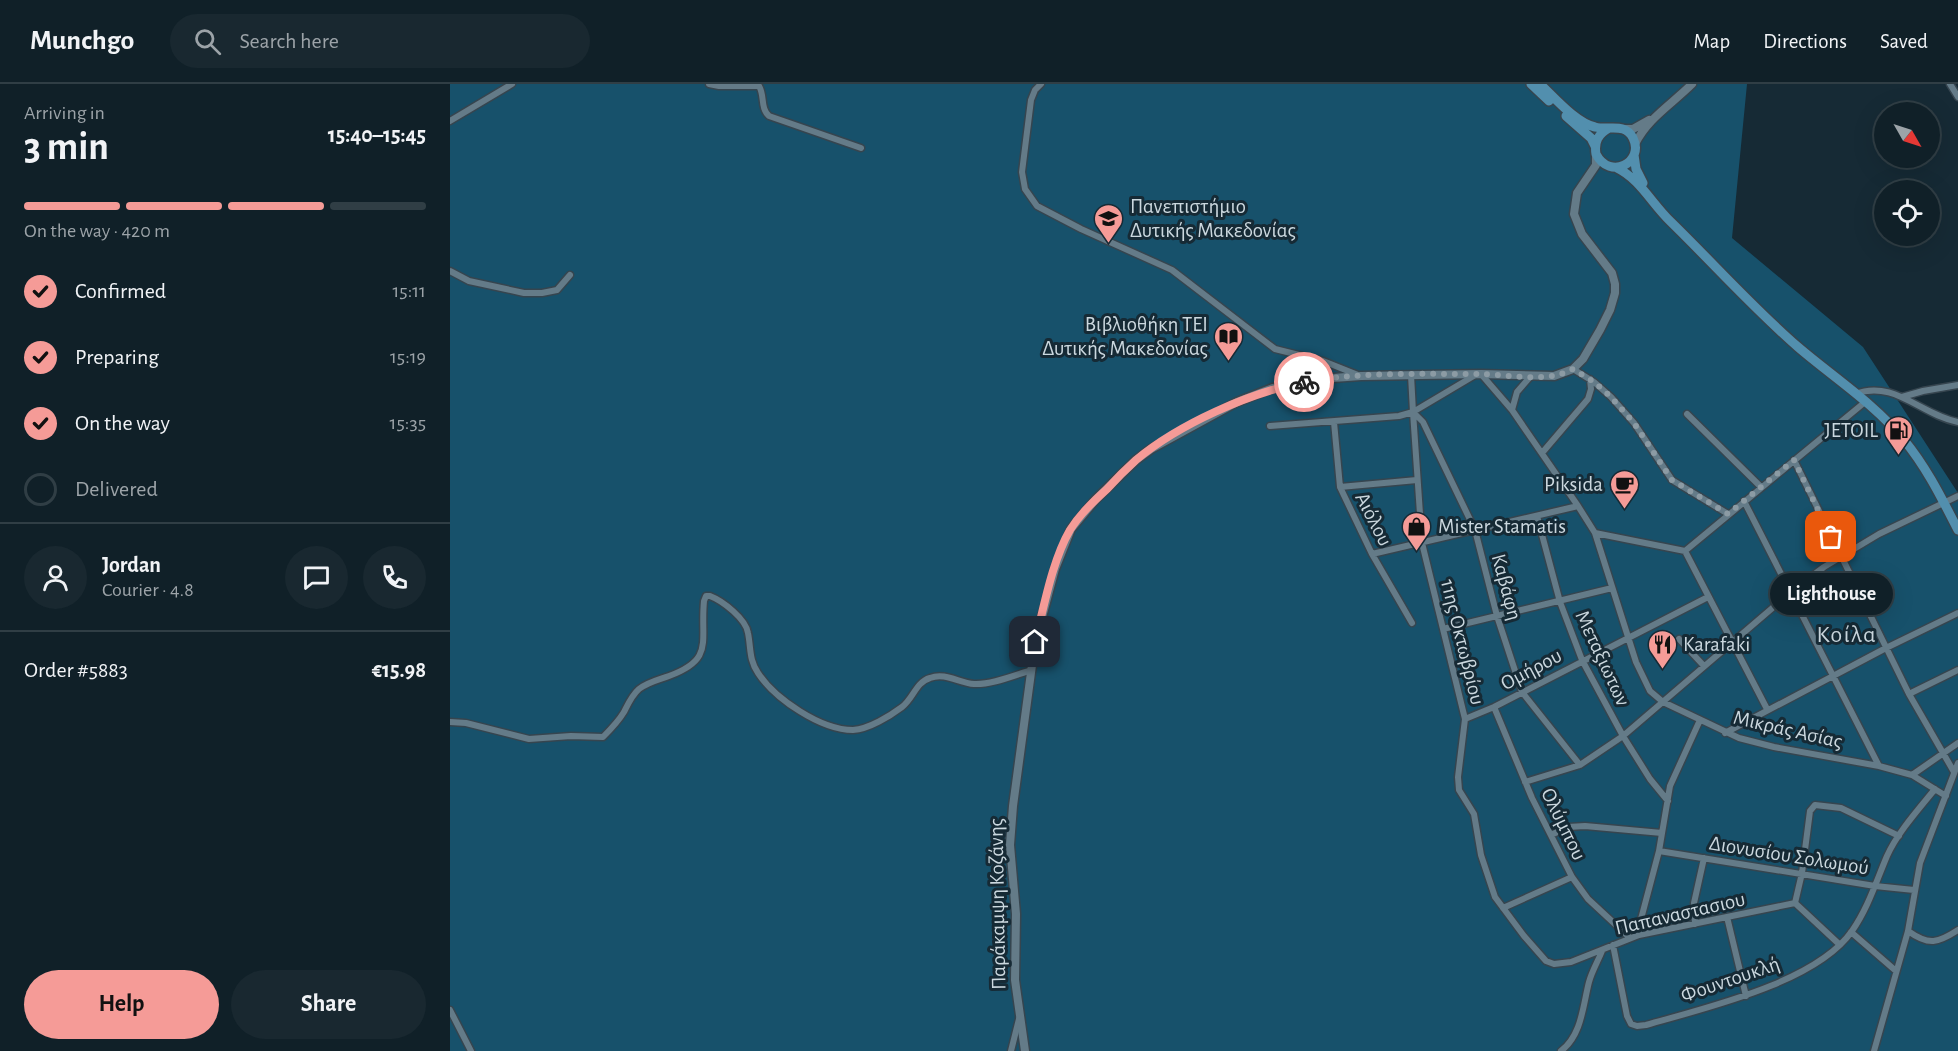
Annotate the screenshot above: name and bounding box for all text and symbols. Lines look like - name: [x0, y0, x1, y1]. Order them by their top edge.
- search box: [170, 14, 590, 68]
- icon: search: [191, 25, 224, 58]
- text: Munchgo: [30, 27, 134, 55]
- text: Search here: [239, 30, 339, 52]
- text: Map: [1694, 31, 1730, 52]
- text: Directions: [1763, 31, 1847, 52]
- text: Saved: [1880, 31, 1928, 52]
- north arrow: [1874, 102, 1940, 168]
- map controls: [1874, 102, 1940, 246]
- text: Arriving in: [24, 103, 105, 123]
- text: 15:40–15:45: [328, 124, 426, 146]
- text: 3 min: [24, 128, 109, 167]
- button: locate: [1874, 180, 1940, 246]
- place label: Πανεπιστήμιο Δυτικής Μακεδονίας: [1130, 196, 1296, 241]
- school or university icon: Πανεπιστήμιο Δυτικής Μακεδονίας: [1093, 202, 1125, 244]
- text: On the way · 420 m: [24, 221, 170, 241]
- icon: check: [24, 275, 57, 308]
- text: Confirmed: [75, 280, 166, 302]
- text: 15:11: [392, 281, 426, 301]
- place label: Βιβλιοθήκη ΤΕΙ Δυτικής Μακεδονίας: [1042, 314, 1208, 359]
- library icon: Βιβλιοθήκη ΤΕΙ Δυτικής Μακεδονίας: [1213, 320, 1245, 362]
- icon: check: [24, 341, 57, 374]
- text: Preparing: [75, 346, 159, 368]
- text: 15:19: [390, 347, 426, 367]
- courier: [1274, 352, 1334, 412]
- icon: bike: [1288, 366, 1321, 399]
- icon: check: [24, 407, 57, 440]
- text: On the way: [75, 412, 170, 434]
- text: 15:35: [390, 413, 426, 433]
- fuel station icon: JETOIL: [1883, 414, 1915, 456]
- place label: JETOIL: [1824, 420, 1878, 441]
- cafe icon: Piksida: [1608, 468, 1640, 510]
- place label: Piksida: [1544, 474, 1603, 495]
- text: Delivered: [75, 478, 158, 500]
- street label: Αιόλου: [1351, 489, 1396, 550]
- shop icon: Mister Stamatis: [1401, 510, 1433, 552]
- pin: [1805, 511, 1856, 562]
- place label: Mister Stamatis: [1438, 516, 1566, 537]
- icon: bag: [1814, 520, 1847, 553]
- button: person: [24, 546, 87, 609]
- button: chat: [285, 546, 348, 609]
- button: phone: [363, 546, 426, 609]
- street label: Καβάφη: [1488, 552, 1525, 623]
- text: Jordan: [102, 554, 161, 576]
- callout: Lighthouse: [1770, 573, 1892, 615]
- street label: 11ης Οκτωβρίου: [1437, 577, 1488, 707]
- text: Courier · 4.8: [102, 580, 194, 600]
- text: Lighthouse: [1787, 584, 1876, 604]
- street label: Μεταξιωτων: [1570, 607, 1634, 710]
- pin: [1009, 616, 1060, 667]
- district label: Κοίλα: [1817, 623, 1877, 647]
- icon: home: [1018, 625, 1051, 658]
- restaurant icon: Karafaki: [1646, 628, 1678, 670]
- place label: Karafaki: [1683, 634, 1750, 655]
- street label: Ομήρου: [1497, 645, 1565, 694]
- text: Order #5883: [24, 659, 128, 681]
- text: €15.98: [372, 659, 426, 681]
- street label: Μικράς Ασίας: [1731, 707, 1844, 752]
- street label: Ολύμπου: [1537, 785, 1590, 864]
- street label: Παράκαμψη Κοζάνης: [986, 818, 1009, 990]
- street label: Διονυσίου Σολωμού: [1708, 832, 1870, 878]
- street label: Παπαναστασιου: [1613, 888, 1747, 939]
- street label: Φουντουκλή: [1678, 953, 1782, 1006]
- button: Help: [24, 970, 219, 1039]
- button: Share: [231, 970, 426, 1039]

